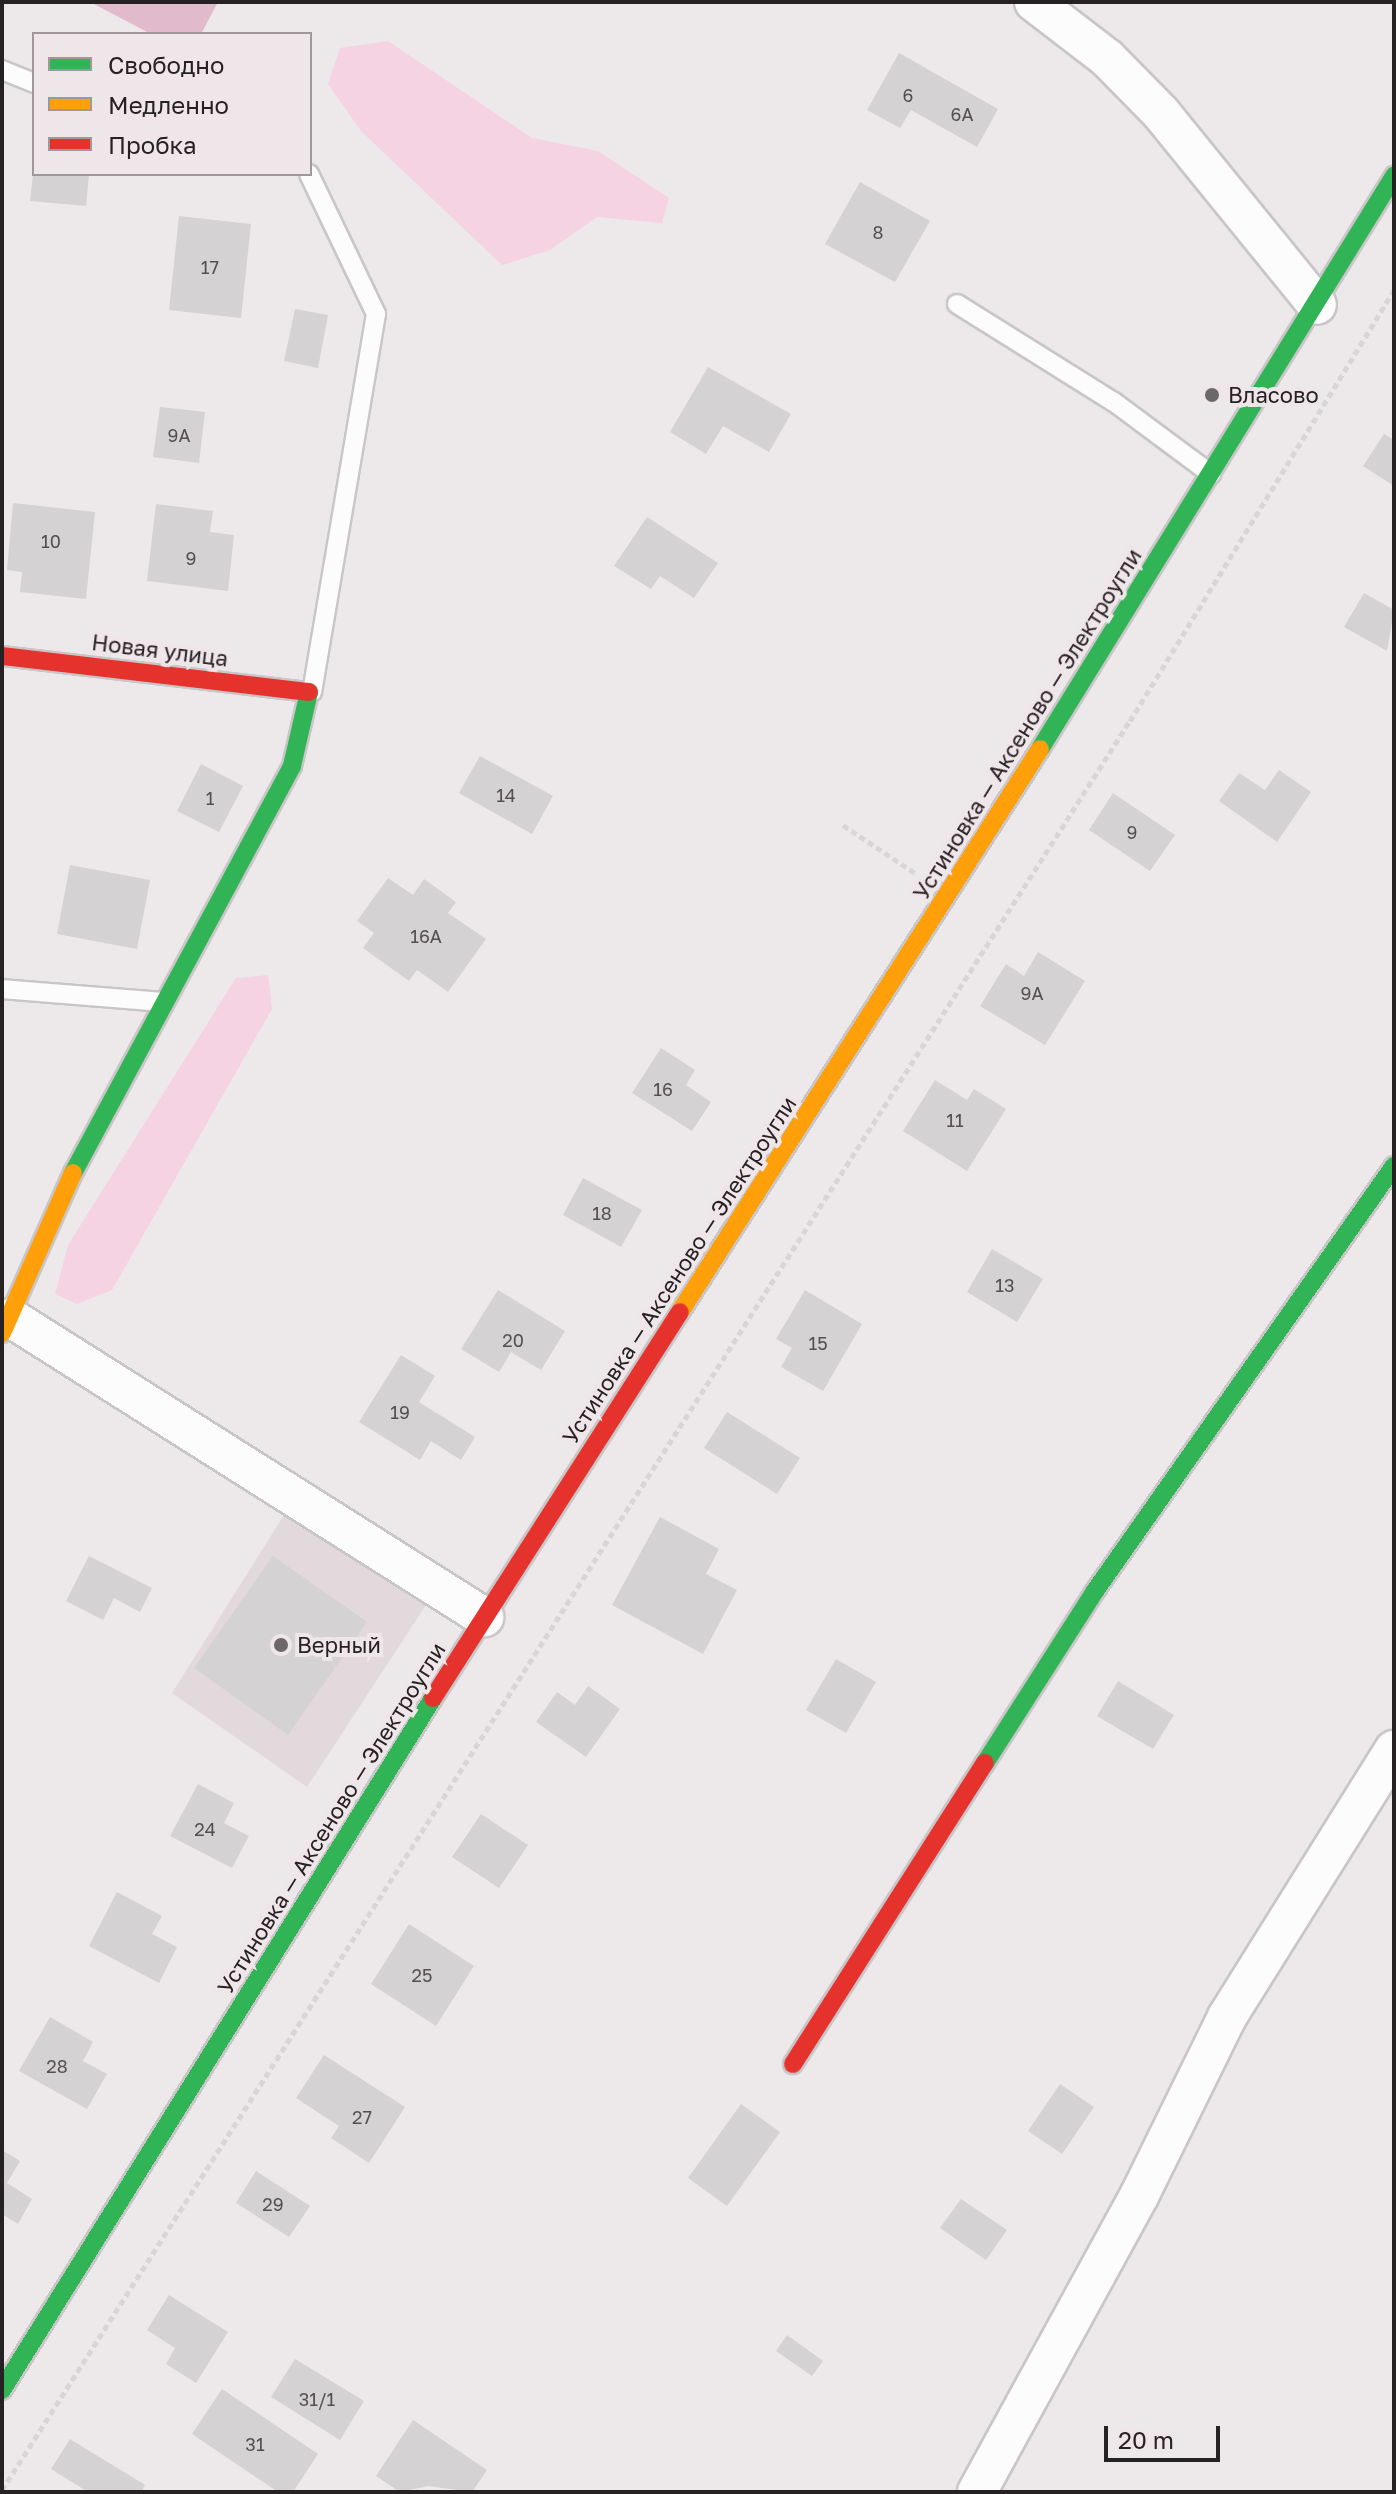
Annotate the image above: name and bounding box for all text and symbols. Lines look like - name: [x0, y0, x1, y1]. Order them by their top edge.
- legend: [32, 32, 312, 176]
- text: Свободно: [108, 50, 224, 79]
- house number: 6: [903, 84, 913, 106]
- text: Медленно: [108, 90, 229, 119]
- house number: 6А: [951, 103, 973, 125]
- text: Пробка: [108, 130, 197, 159]
- house number: 8: [873, 221, 883, 243]
- house number: 17: [201, 256, 219, 278]
- place label: Власово: [1228, 382, 1319, 408]
- marker: Власово: [1203, 386, 1221, 404]
- house number: 9А: [168, 424, 190, 446]
- house number: 10: [41, 530, 61, 552]
- street label: Устиновка — Аксеново — Электроугли: [907, 544, 1147, 904]
- house number: 9: [186, 547, 196, 569]
- street label: Новая улица: [90, 629, 230, 671]
- house number: 14: [496, 784, 516, 806]
- house number: 1: [206, 787, 214, 809]
- house number: 9: [1127, 821, 1137, 843]
- house number: 16А: [410, 925, 442, 947]
- house number: 9А: [1021, 982, 1043, 1004]
- house number: 16: [653, 1078, 673, 1100]
- street label: Устиновка — Аксеново — Электроугли: [557, 1091, 801, 1449]
- house number: 11: [946, 1109, 964, 1131]
- house number: 18: [592, 1202, 612, 1224]
- house number: 13: [995, 1274, 1015, 1296]
- house number: 20: [502, 1329, 524, 1351]
- house number: 15: [808, 1332, 828, 1354]
- house number: 19: [390, 1401, 410, 1423]
- place label: Верный: [297, 1632, 381, 1658]
- marker: Верный: [272, 1636, 290, 1654]
- street label: Устиновка — Аксеново — Электроугли: [211, 1638, 451, 1998]
- house number: 24: [194, 1818, 216, 1840]
- house number: 25: [412, 1964, 432, 1986]
- house number: 28: [46, 2055, 68, 2077]
- house number: 27: [352, 2106, 372, 2128]
- house number: 29: [262, 2193, 284, 2215]
- house number: 31/1: [299, 2388, 335, 2410]
- scale bar: [1108, 2410, 1224, 2460]
- text: 20 m: [1118, 2425, 1174, 2454]
- house number: 31: [245, 2433, 265, 2455]

